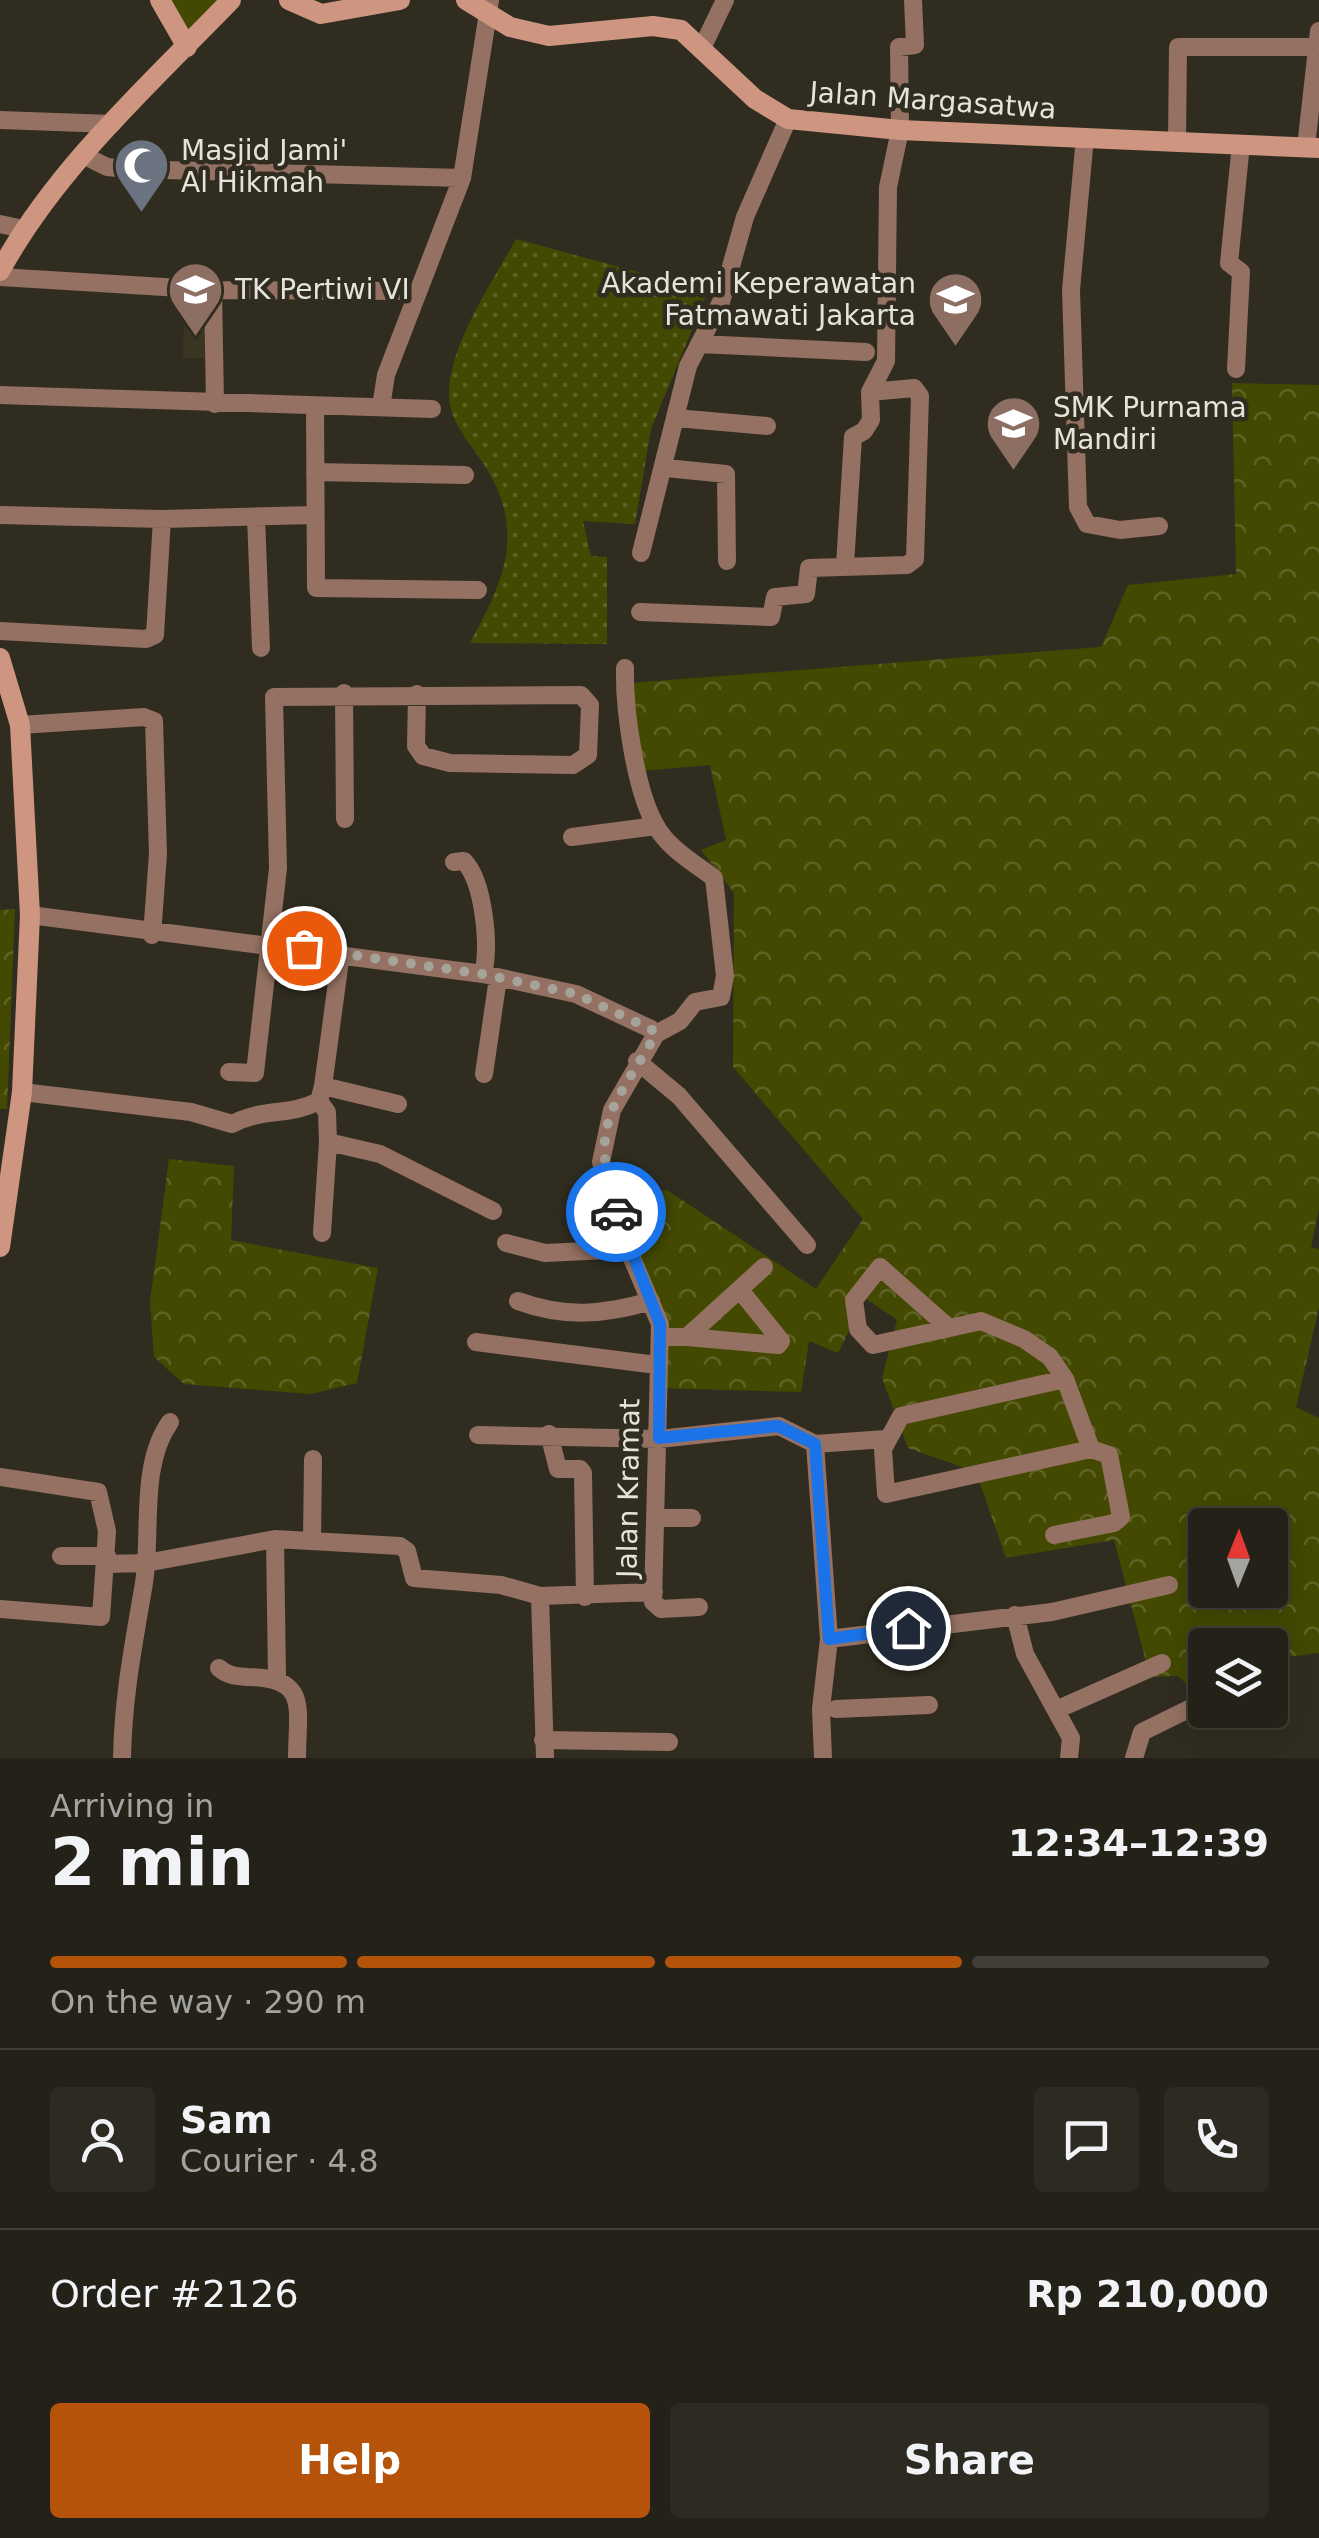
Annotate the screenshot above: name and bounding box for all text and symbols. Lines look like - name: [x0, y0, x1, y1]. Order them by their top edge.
- street label: Jalan Margasatwa: [807, 75, 1057, 126]
- place label: Masjid Jami' Al Hikmah: [181, 134, 347, 199]
- mosque icon: Masjid Jami' Al Hikmah: [112, 136, 172, 215]
- school or university icon: TK Pertiwi VI: [166, 259, 226, 338]
- place label: Akademi Keperawatan Fatmawati Jakarta: [601, 267, 916, 332]
- school or university icon: Akademi Keperawatan Fatmawati Jakarta: [925, 269, 985, 348]
- place label: TK Pertiwi VI: [234, 273, 410, 306]
- place label: SMK Purnama Mandiri: [1053, 391, 1247, 456]
- school or university icon: SMK Purnama Mandiri: [984, 393, 1044, 472]
- pin: [262, 906, 347, 991]
- icon: bag: [277, 921, 332, 976]
- courier: [566, 1162, 666, 1262]
- icon: car: [589, 1185, 644, 1240]
- street label: Jalan Kramat: [610, 1398, 647, 1580]
- north arrow: [1188, 1508, 1288, 1608]
- map controls: [1188, 1508, 1288, 1728]
- pin: [866, 1586, 951, 1671]
- icon: home: [881, 1601, 936, 1656]
- button: layers: [1188, 1628, 1288, 1728]
- text: Arriving in: [50, 1787, 214, 1825]
- text: 12:34–12:39: [1008, 1821, 1269, 1865]
- text: 2 min: [50, 1825, 254, 1900]
- text: On the way · 290 m: [50, 1983, 366, 2021]
- button: person: [50, 2087, 155, 2192]
- button: chat: [1034, 2087, 1139, 2192]
- button: phone: [1164, 2087, 1269, 2192]
- text: Sam: [180, 2098, 273, 2142]
- text: Courier · 4.8: [180, 2142, 379, 2180]
- text: Order #2126: [50, 2272, 299, 2316]
- text: Rp 210,000: [1026, 2272, 1269, 2316]
- button: Help: [50, 2403, 650, 2518]
- button: Share: [670, 2403, 1269, 2518]

